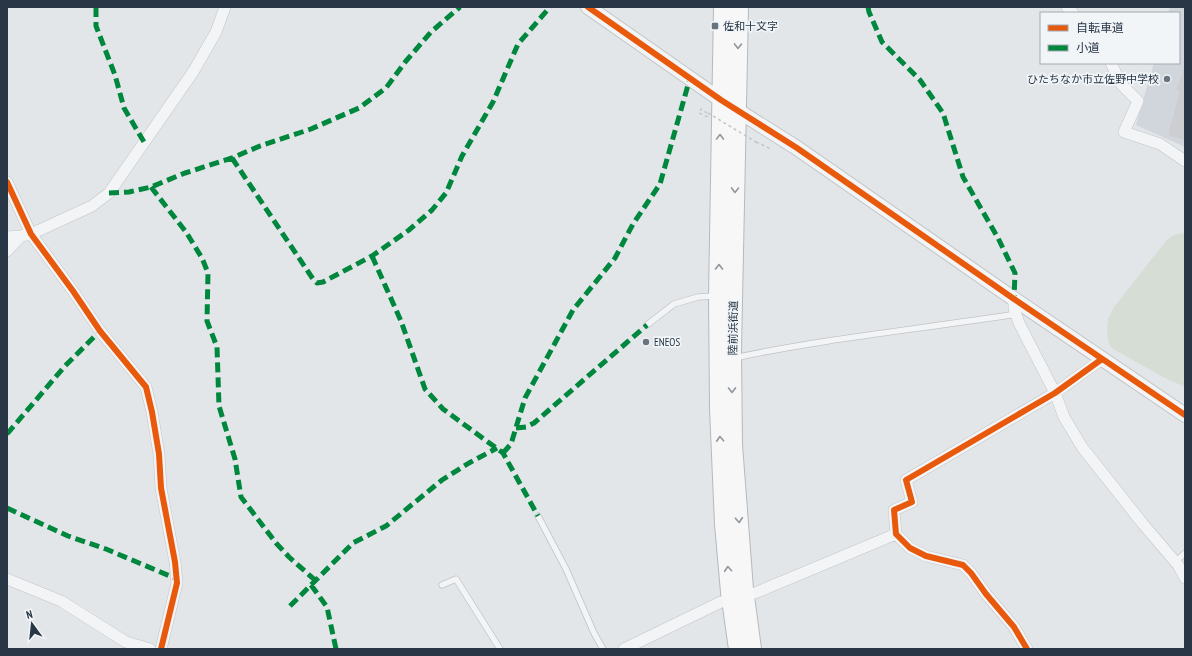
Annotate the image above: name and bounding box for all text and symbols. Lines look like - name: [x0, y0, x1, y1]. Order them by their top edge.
- legend: [1040, 12, 1180, 64]
- place label: 佐和十文字: [723, 19, 778, 33]
- text: 自転車道: [1076, 20, 1124, 35]
- marker: 佐和十文字: [710, 21, 720, 31]
- text: 小道: [1076, 40, 1100, 55]
- one-way arrow: [734, 43, 742, 49]
- place label: ひたちなか市立佐野中学校: [1027, 72, 1159, 86]
- marker: ひたちなか市立佐野中学校: [1162, 74, 1172, 84]
- one-way arrow: [716, 134, 725, 140]
- one-way arrow: [731, 187, 739, 193]
- one-way arrow: [715, 264, 723, 270]
- street label: 陸前浜街道: [726, 300, 740, 356]
- place label: ENEOS: [654, 335, 680, 349]
- marker: ENEOS: [641, 337, 651, 347]
- one-way arrow: [728, 387, 737, 393]
- one-way arrow: [716, 436, 724, 442]
- one-way arrow: [734, 517, 743, 523]
- one-way arrow: [724, 566, 733, 572]
- north arrow: [12, 604, 52, 644]
- text: N: [25, 607, 34, 622]

